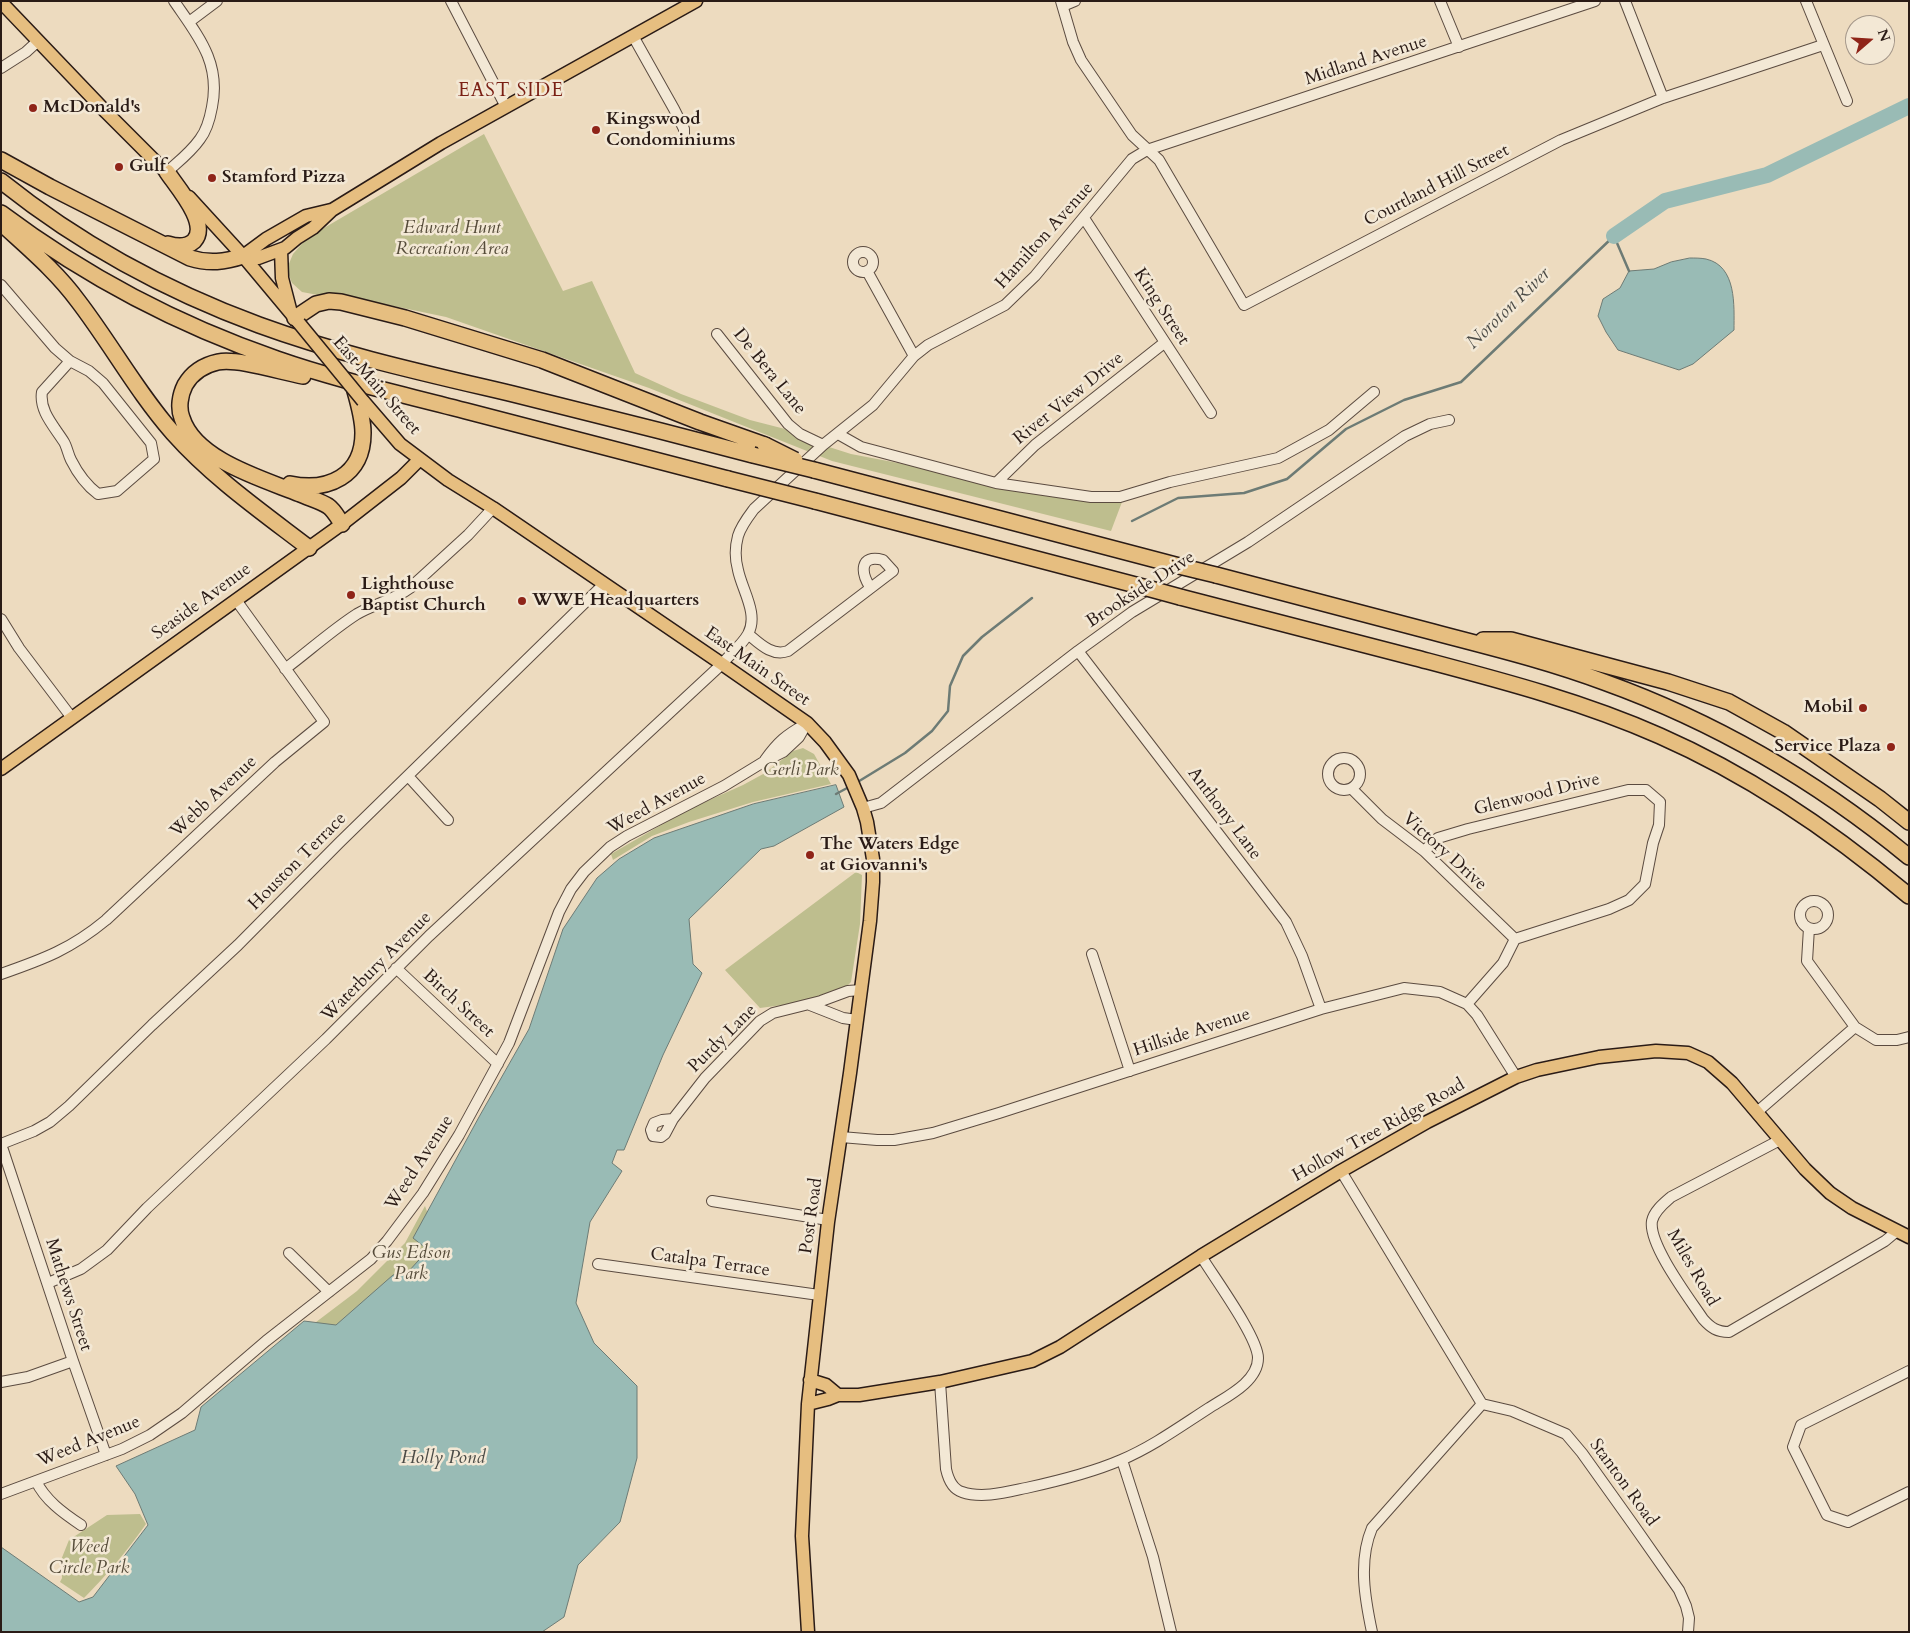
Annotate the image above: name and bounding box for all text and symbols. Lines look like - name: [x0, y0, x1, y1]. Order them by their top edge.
- north arrow: [1845, 15, 1895, 65]
- text: N: [1873, 26, 1895, 44]
- street label: Midland Avenue: [1302, 31, 1430, 91]
- district label: EAST SIDE: [457, 81, 565, 103]
- place label: McDonald's: [43, 97, 140, 119]
- marker: McDonald's: [27, 102, 39, 114]
- place label: Kingswood Condominiums: [606, 109, 735, 152]
- marker: Kingswood Condominiums: [590, 124, 602, 136]
- street label: Courtland Hill Street: [1361, 140, 1513, 232]
- place label: Gulf: [129, 156, 166, 178]
- marker: Gulf: [113, 161, 125, 173]
- place label: Stamford Pizza: [222, 167, 345, 189]
- marker: Stamford Pizza: [206, 172, 218, 184]
- street label: Hamilton Avenue: [991, 178, 1099, 294]
- park label: Edward Hunt Recreation Area: [395, 218, 509, 260]
- water label: Noroton River: [1462, 263, 1556, 355]
- street label: King Street: [1128, 265, 1194, 349]
- street label: De Bera Lane: [728, 325, 810, 419]
- street label: East Main Street: [327, 332, 425, 440]
- street label: River View Drive: [1010, 348, 1128, 450]
- street label: Brookside Drive: [1083, 547, 1199, 633]
- street label: Seaside Avenue: [148, 559, 256, 645]
- place label: Lighthouse Baptist Church: [361, 574, 486, 616]
- marker: Lighthouse Baptist Church: [345, 589, 357, 601]
- place label: WWE Headquarters: [532, 590, 699, 612]
- marker: WWE Headquarters: [516, 595, 528, 607]
- street label: East Main Street: [700, 623, 814, 711]
- place label: Mobil: [1804, 697, 1853, 719]
- marker: Mobil: [1857, 702, 1869, 714]
- place label: Service Plaza: [1775, 736, 1881, 758]
- marker: Service Plaza: [1885, 741, 1897, 753]
- street label: Webb Avenue: [166, 751, 262, 843]
- park label: Gerli Park: [763, 760, 839, 782]
- street label: Anthony Lane: [1182, 764, 1266, 864]
- street label: Weed Avenue: [604, 768, 710, 840]
- street label: Glenwood Drive: [1472, 769, 1602, 821]
- street label: Houston Terrace: [244, 808, 352, 916]
- street label: Victory Drive: [1397, 808, 1491, 896]
- place label: The Waters Edge at Giovanni's: [820, 834, 960, 876]
- marker: The Waters Edge at Giovanni's: [804, 849, 816, 861]
- street label: Waterbury Avenue: [317, 907, 437, 1027]
- street label: Birch Street: [418, 965, 498, 1043]
- street label: Purdy Lane: [684, 1000, 762, 1078]
- street label: Hillside Avenue: [1131, 1004, 1253, 1062]
- street label: Hollow Tree Ridge Road: [1289, 1075, 1469, 1187]
- street label: Weed Avenue: [381, 1111, 459, 1215]
- street label: Post Road: [796, 1177, 828, 1255]
- street label: Miles Road: [1661, 1226, 1723, 1310]
- street label: Mathews Street: [40, 1236, 96, 1354]
- park label: Gus Edson Park: [372, 1243, 450, 1286]
- street label: Catalpa Terrace: [649, 1244, 771, 1282]
- street label: Weed Avenue: [34, 1412, 144, 1472]
- street label: Stanton Road: [1584, 1435, 1662, 1531]
- water label: Holly Pond: [401, 1448, 485, 1470]
- park label: Weed Circle Park: [49, 1537, 129, 1580]

